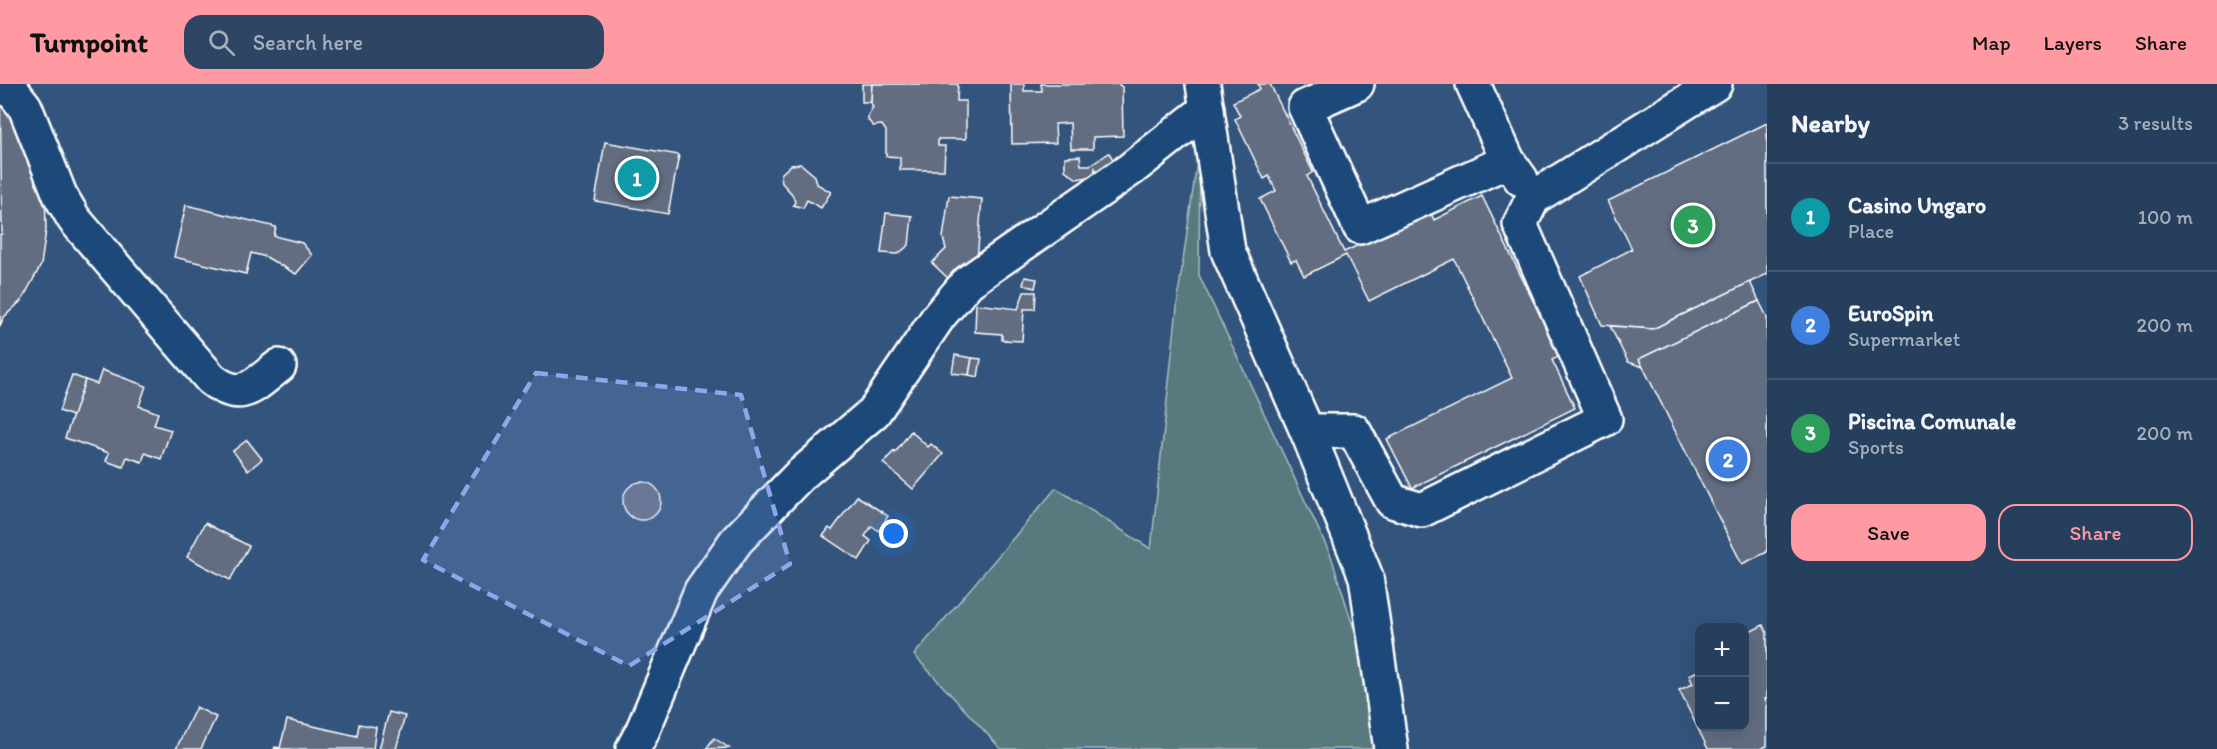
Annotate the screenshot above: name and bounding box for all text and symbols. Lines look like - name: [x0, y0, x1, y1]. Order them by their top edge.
- search box: [184, 15, 604, 69]
- text: Turnpoint: [30, 25, 148, 59]
- icon: search: [205, 26, 238, 59]
- text: Search here: [253, 29, 363, 56]
- text: Map: [1972, 30, 2011, 55]
- text: Layers: [2044, 30, 2102, 55]
- text: Share: [2135, 30, 2187, 55]
- text: Nearby: [1791, 107, 1870, 139]
- text: 3 results: [2118, 111, 2193, 135]
- pin: 1: [618, 156, 656, 200]
- text: Casino Ungaro: [1848, 192, 1986, 219]
- pin: 3: [1674, 202, 1712, 248]
- text: 1: [1806, 205, 1815, 229]
- text: 100 m: [2138, 205, 2193, 229]
- text: Place: [1848, 219, 1894, 243]
- text: EuroSpin: [1848, 300, 1933, 327]
- text: 2: [1805, 313, 1816, 337]
- text: 200 m: [2137, 313, 2193, 337]
- text: Supermarket: [1848, 327, 1960, 351]
- text: Piscina Comunale: [1848, 408, 2016, 435]
- text: 3: [1805, 421, 1816, 445]
- text: 200 m: [2137, 421, 2193, 445]
- text: Sports: [1848, 435, 1904, 459]
- pin: 2: [1708, 436, 1748, 482]
- button: Save: [1791, 504, 1986, 561]
- button: Share: [1998, 504, 2193, 561]
- your location: [879, 519, 908, 548]
- map controls: [1695, 623, 1749, 731]
- button: +: [1695, 623, 1749, 677]
- button: −: [1695, 677, 1749, 731]

